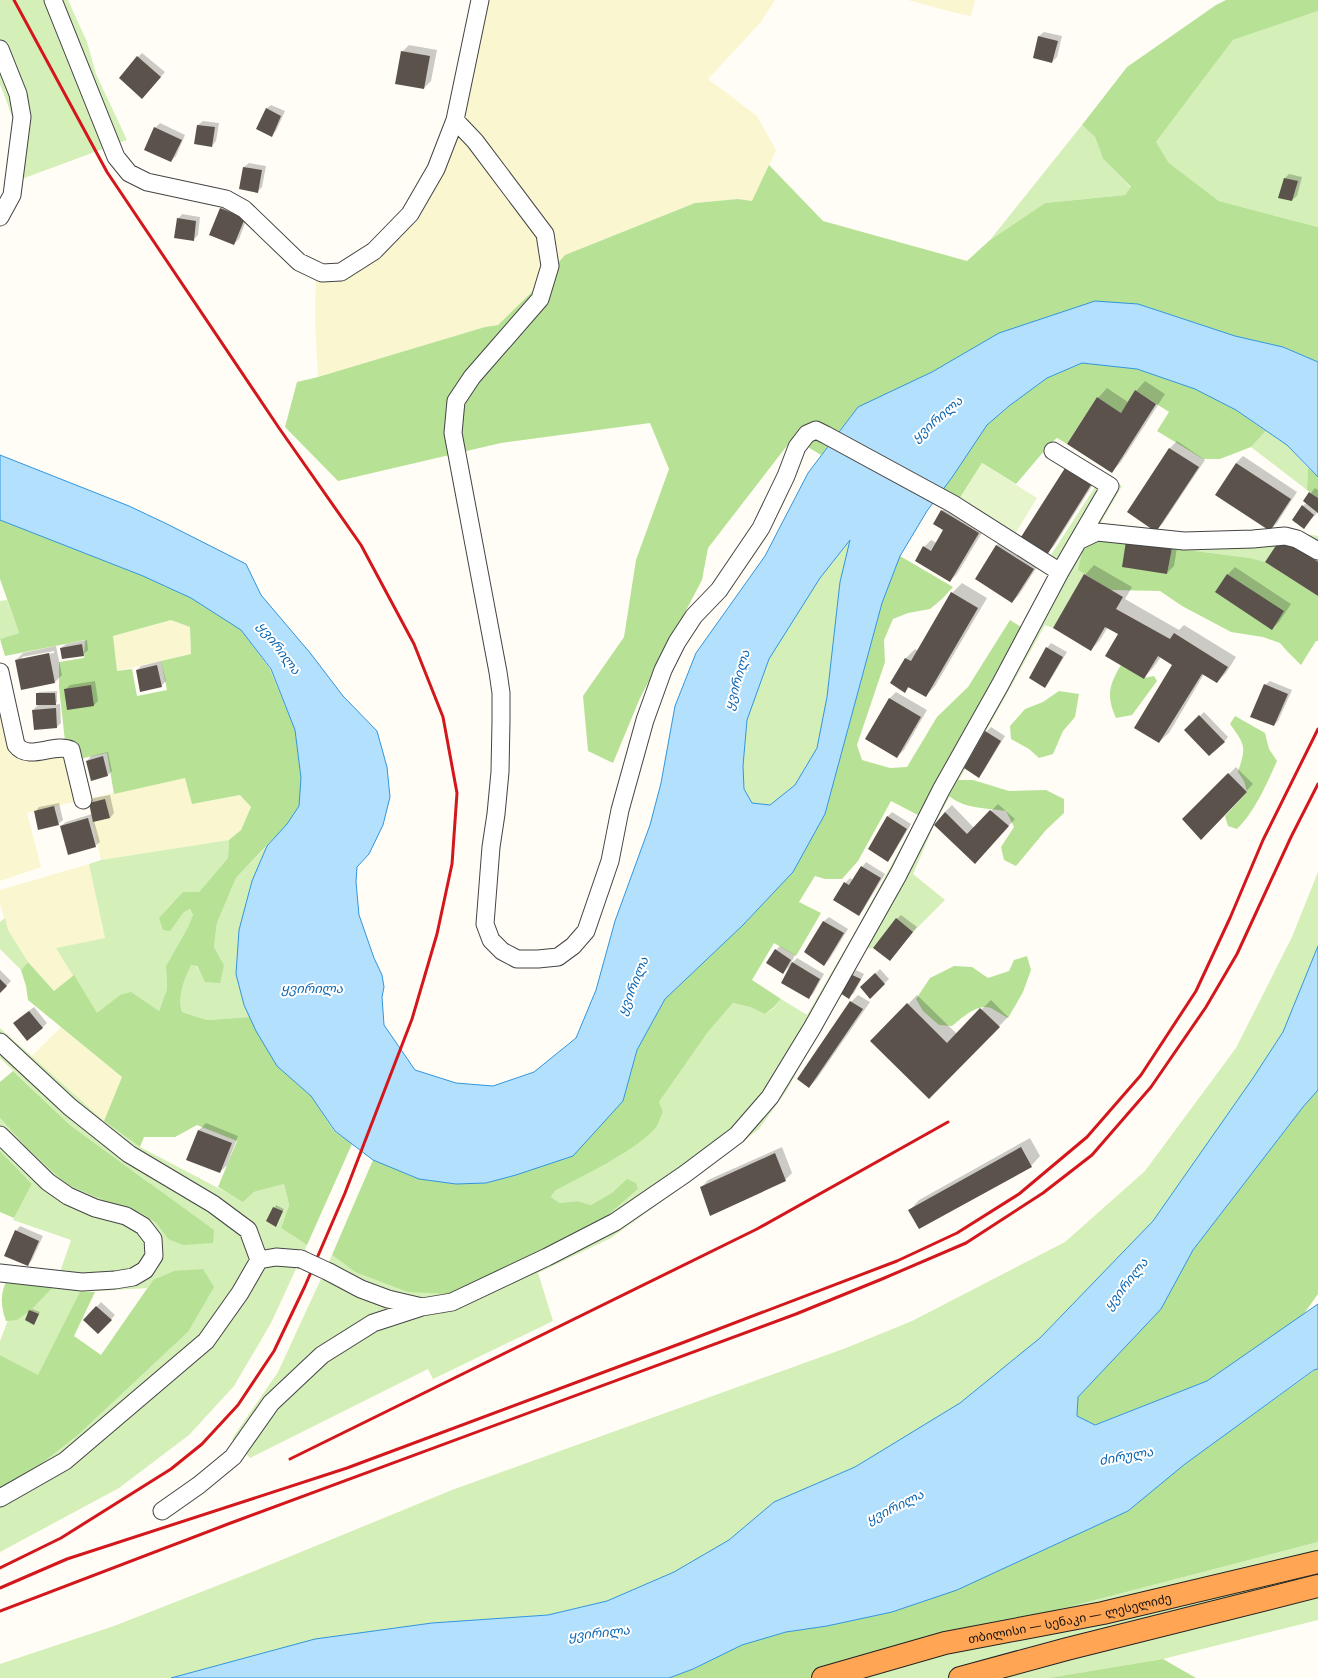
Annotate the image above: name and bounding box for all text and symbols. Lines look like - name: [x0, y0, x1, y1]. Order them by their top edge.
- water label: ყვირილა: [908, 392, 967, 446]
- water label: ყვირილა: [254, 618, 305, 678]
- water label: ყვირილა: [720, 647, 754, 712]
- water label: ყვირილა: [614, 953, 653, 1018]
- water label: ყვირილა: [281, 980, 344, 997]
- water label: ყვირილა: [1100, 1254, 1152, 1314]
- water label: ძირულა: [1098, 1443, 1155, 1469]
- water label: ყვირილა: [863, 1485, 927, 1528]
- street label: თბილისი — სენაკი — ლესელიძე: [967, 1590, 1173, 1646]
- water label: ყვირილა: [567, 1621, 631, 1645]

